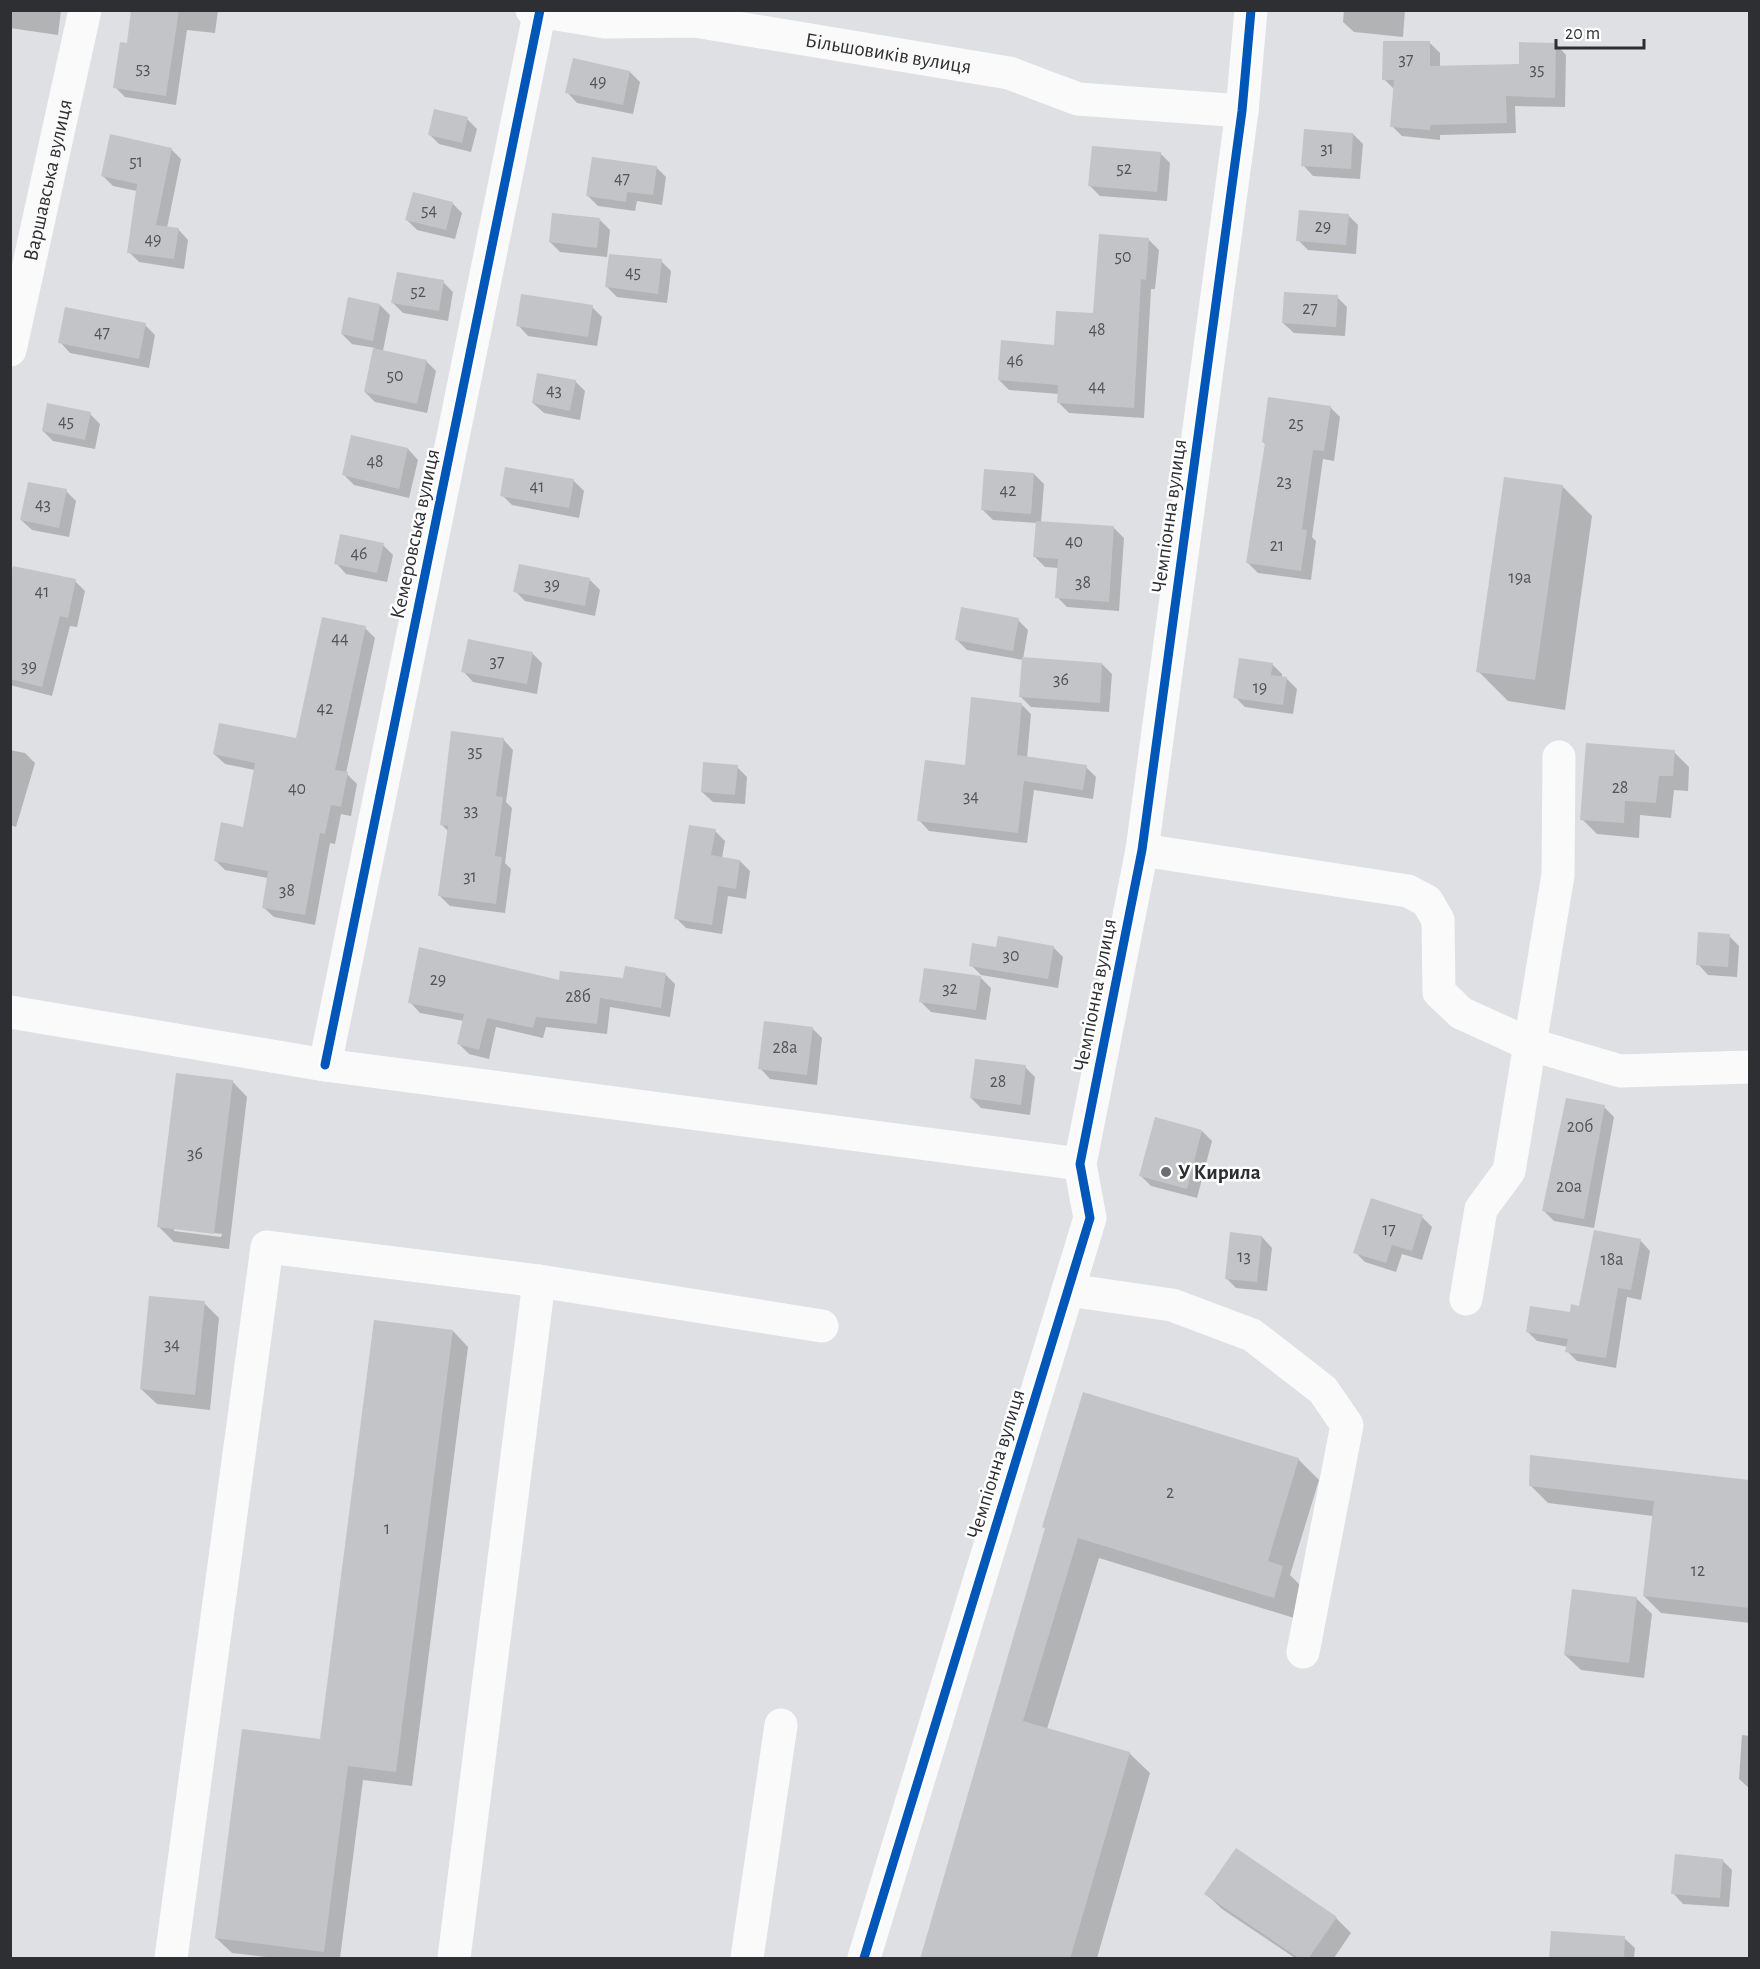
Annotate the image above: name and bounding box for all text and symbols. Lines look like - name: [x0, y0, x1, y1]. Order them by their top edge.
- scale bar: [1556, 12, 1644, 50]
- text: 20 m: [1565, 25, 1600, 43]
- street label: Більшовиків вулиця: [804, 29, 973, 77]
- house number: 37: [1399, 51, 1413, 69]
- house number: 53: [136, 60, 150, 78]
- house number: 35: [1530, 61, 1544, 79]
- house number: 49: [589, 73, 607, 91]
- street label: Варшавська вулиця: [19, 97, 76, 263]
- house number: 31: [1320, 140, 1334, 158]
- house number: 51: [129, 153, 143, 171]
- house number: 52: [1116, 160, 1132, 178]
- house number: 47: [614, 170, 630, 188]
- house number: 54: [421, 202, 437, 220]
- house number: 29: [1315, 218, 1331, 236]
- house number: 49: [144, 231, 162, 249]
- house number: 50: [1114, 248, 1132, 266]
- house number: 45: [625, 264, 641, 282]
- house number: 52: [410, 283, 426, 301]
- house number: 27: [1302, 300, 1318, 318]
- house number: 48: [1088, 321, 1106, 339]
- house number: 47: [94, 324, 110, 342]
- house number: 46: [1006, 352, 1024, 370]
- house number: 50: [386, 367, 404, 385]
- house number: 44: [1088, 378, 1106, 396]
- house number: 43: [546, 382, 562, 400]
- house number: 45: [58, 413, 74, 431]
- house number: 25: [1288, 415, 1304, 433]
- street label: Чемпіонна вулиця: [1148, 438, 1190, 594]
- street label: Кемеровська вулиця: [387, 447, 443, 621]
- house number: 48: [366, 453, 384, 471]
- house number: 23: [1276, 473, 1292, 491]
- house number: 41: [530, 478, 544, 496]
- house number: 42: [1000, 482, 1016, 500]
- house number: 43: [35, 496, 51, 514]
- house number: 40: [1065, 533, 1083, 551]
- house number: 21: [1270, 537, 1284, 555]
- house number: 46: [350, 545, 368, 563]
- house number: 19а: [1509, 569, 1531, 587]
- house number: 38: [1075, 574, 1091, 592]
- house number: 39: [544, 576, 560, 594]
- house number: 41: [35, 583, 49, 601]
- house number: 44: [331, 630, 349, 648]
- house number: 37: [490, 653, 504, 671]
- house number: 39: [21, 658, 37, 676]
- house number: 36: [1053, 671, 1069, 689]
- house number: 19: [1253, 679, 1267, 697]
- house number: 42: [317, 700, 333, 718]
- house number: 35: [468, 743, 482, 761]
- house number: 28: [1612, 779, 1628, 797]
- house number: 40: [288, 780, 306, 798]
- house number: 34: [963, 788, 979, 806]
- house number: 33: [464, 802, 478, 820]
- house number: 31: [463, 868, 477, 886]
- house number: 38: [279, 882, 295, 900]
- street label: Чемпіонна вулиця: [1070, 917, 1120, 1073]
- house number: 30: [1003, 947, 1019, 965]
- house number: 29: [430, 971, 446, 989]
- house number: 32: [942, 980, 958, 998]
- house number: 28б: [565, 987, 591, 1006]
- house number: 28а: [773, 1039, 797, 1057]
- house number: 28: [990, 1073, 1006, 1091]
- house number: 20б: [1567, 1117, 1593, 1136]
- house number: 36: [187, 1145, 203, 1163]
- place label: У Кирила: [1178, 1162, 1261, 1183]
- marker: У Кирила: [1159, 1165, 1173, 1179]
- house number: 20а: [1556, 1178, 1582, 1196]
- house number: 17: [1382, 1221, 1396, 1239]
- house number: 13: [1237, 1248, 1251, 1266]
- house number: 18а: [1601, 1251, 1623, 1269]
- house number: 34: [164, 1336, 180, 1354]
- street label: Чемпіонна вулиця: [963, 1387, 1029, 1541]
- house number: 2: [1166, 1484, 1174, 1502]
- house number: 1: [384, 1520, 390, 1538]
- house number: 12: [1691, 1562, 1705, 1580]

